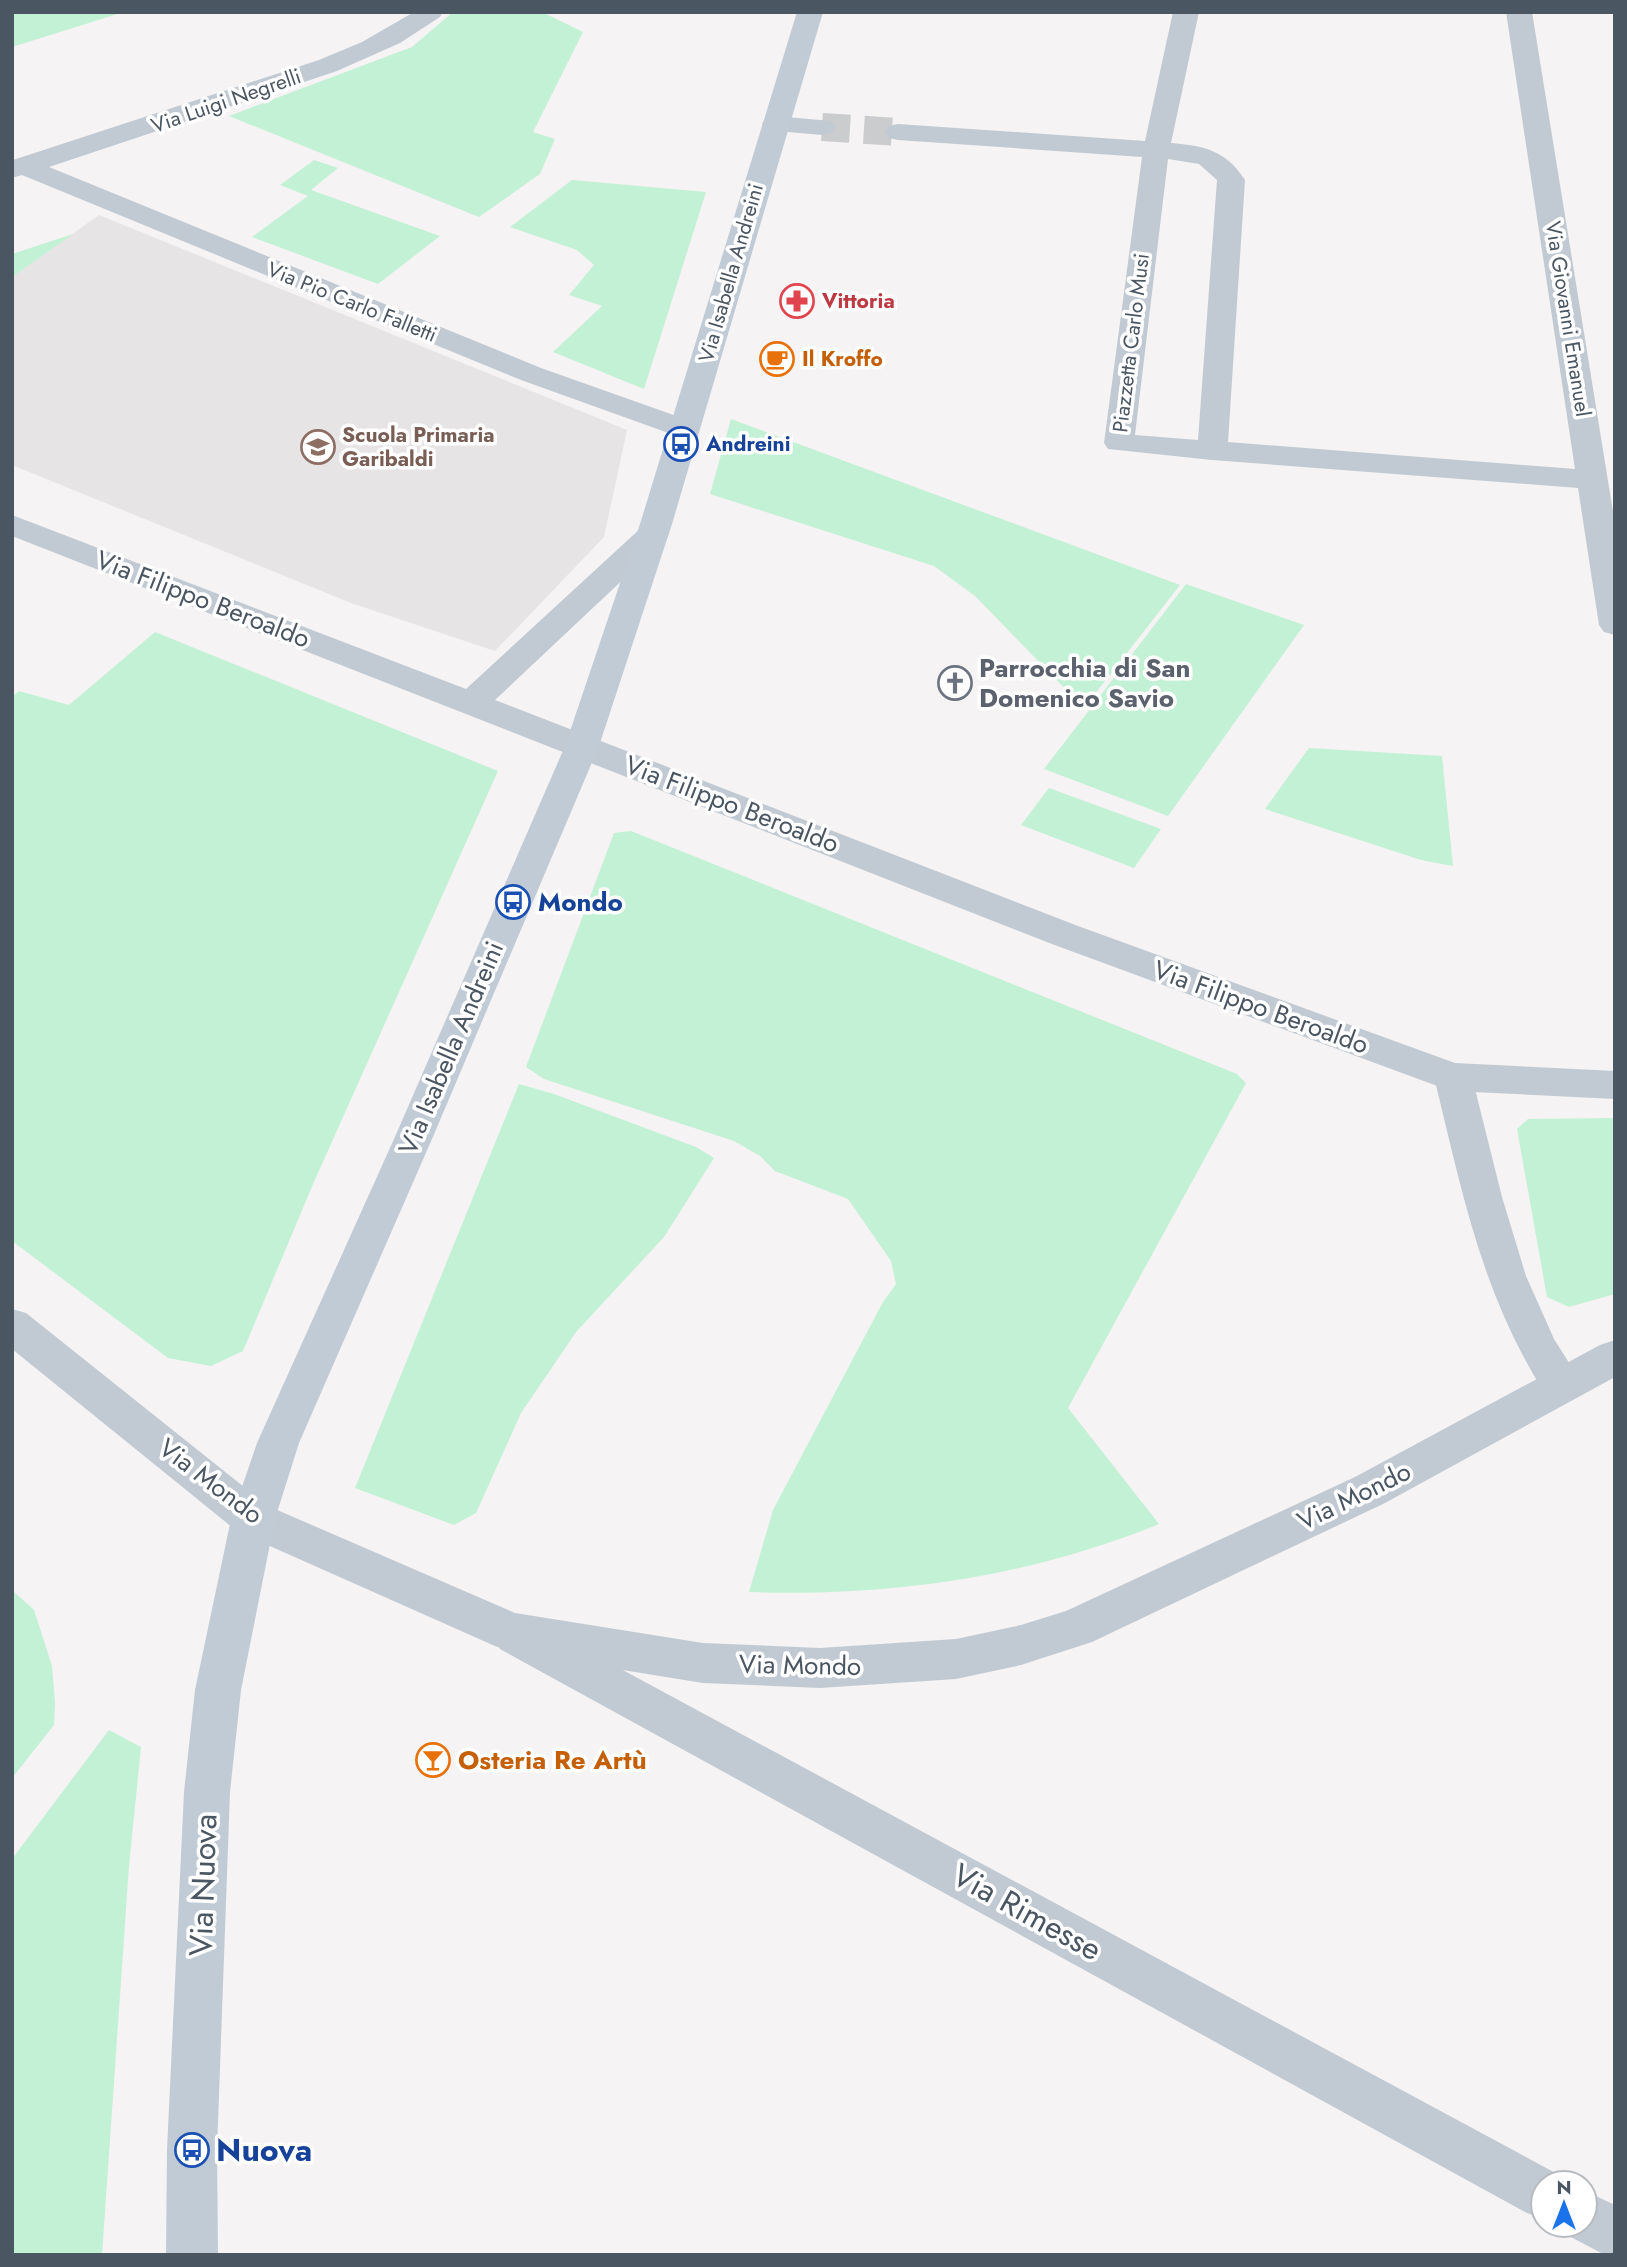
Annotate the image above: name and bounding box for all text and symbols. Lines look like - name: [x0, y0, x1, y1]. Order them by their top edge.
- street label: Via Luigi Negrelli: [147, 61, 305, 141]
- street label: Via Isabella Andreini: [691, 180, 771, 366]
- street label: Via Giovanni Emanuel: [1538, 219, 1598, 419]
- street label: Piazzetta Carlo Musi: [1105, 252, 1157, 434]
- street label: Via Pio Carlo Falletti: [263, 254, 441, 350]
- pharmacy icon: Vittoria: [778, 282, 816, 320]
- place label: Vittoria: [821, 286, 895, 316]
- cafe icon: Il Kroffo: [758, 340, 796, 378]
- place label: Il Kroffo: [802, 344, 883, 374]
- place label: Scuola Primaria Garibaldi: [342, 420, 495, 474]
- bus stop icon: Andreini: [662, 425, 700, 463]
- school or university icon: Scuola Primaria Garibaldi: [299, 428, 337, 466]
- place label: Andreini: [705, 429, 790, 459]
- street label: Via Filippo Beroaldo: [90, 541, 316, 657]
- place label: Parrocchia di San Domenico Savio: [979, 649, 1190, 717]
- church icon: Parrocchia di San Domenico Savio: [936, 664, 974, 702]
- street label: Via Filippo Beroaldo: [619, 746, 845, 862]
- bus stop icon: Mondo: [494, 883, 532, 921]
- place label: Mondo: [538, 883, 623, 921]
- street label: Via Isabella Andreini: [389, 935, 513, 1161]
- street label: Via Filippo Beroaldo: [1148, 950, 1374, 1064]
- street label: Via Mondo: [151, 1429, 271, 1533]
- street label: Via Mondo: [1291, 1452, 1417, 1540]
- street label: Via Mondo: [739, 1645, 861, 1685]
- bar icon: Osteria Re Artù: [414, 1741, 452, 1779]
- place label: Osteria Re Artù: [458, 1741, 647, 1779]
- street label: Via Nuova: [178, 1813, 228, 1957]
- street label: Via Rimesse: [944, 1852, 1110, 1972]
- place label: Nuova: [216, 2127, 312, 2173]
- bus stop icon: Nuova: [173, 2131, 211, 2169]
- north arrow: [1529, 2169, 1599, 2239]
- text: N: [1556, 2174, 1572, 2201]

